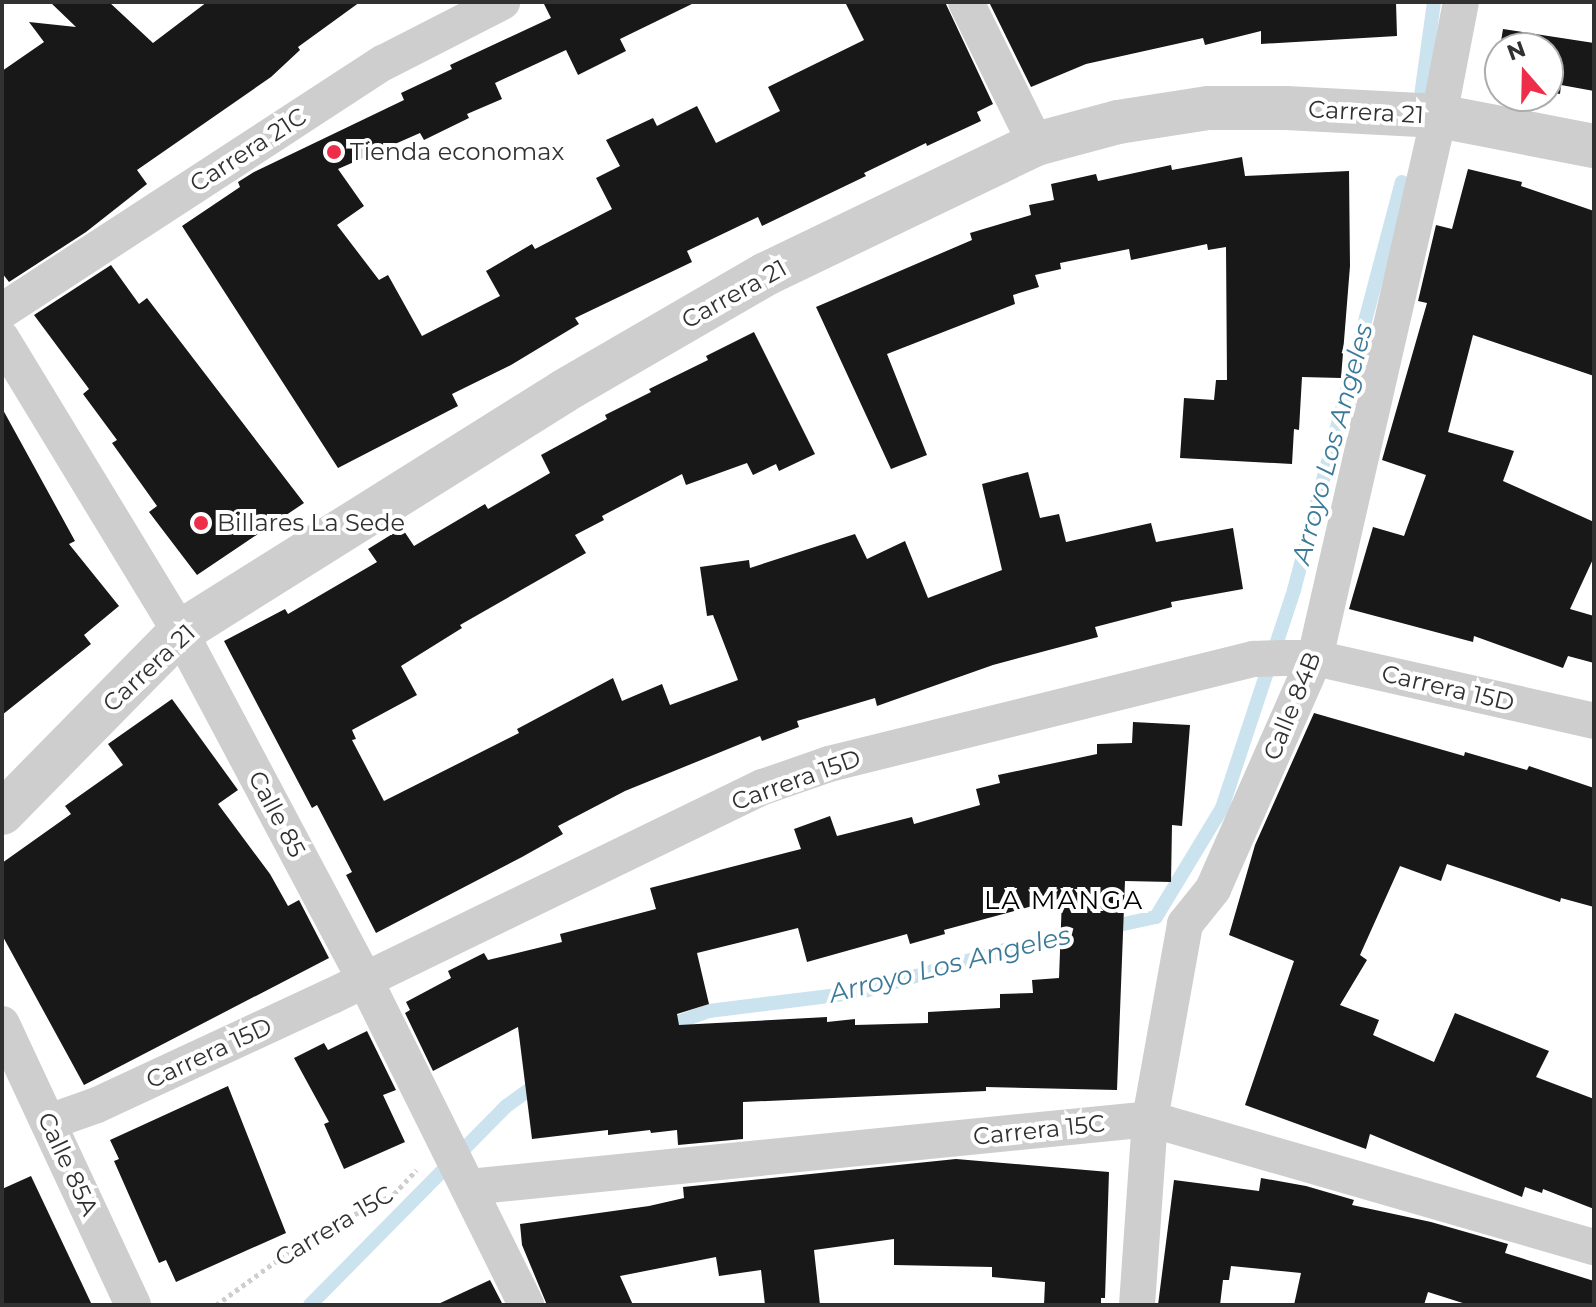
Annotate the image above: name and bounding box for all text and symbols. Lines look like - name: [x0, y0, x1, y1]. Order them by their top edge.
- north arrow: [1484, 32, 1564, 112]
- text: N: [1503, 35, 1529, 67]
- street label: Carrera 21: [1308, 95, 1424, 129]
- street label: Carrera 21C: [185, 102, 311, 198]
- place label: Tienda economax: [350, 138, 564, 166]
- marker: Tienda economax: [325, 143, 343, 161]
- street label: Carrera 21: [676, 253, 792, 335]
- water label: Arroyo Los Angeles: [1286, 320, 1380, 568]
- place label: Billares La Sede: [217, 509, 405, 537]
- marker: Billares La Sede: [192, 514, 210, 532]
- street label: Carrera 21: [97, 618, 201, 718]
- street label: Calle 84B: [1257, 648, 1327, 764]
- street label: Carrera 15D: [1379, 659, 1517, 717]
- street label: Carrera 15D: [727, 743, 865, 817]
- street label: Calle 85: [242, 766, 312, 862]
- district label: LA MANGA: [984, 885, 1144, 917]
- water label: Arroyo Los Angeles: [826, 920, 1074, 1010]
- street label: Carrera 15D: [142, 1011, 276, 1095]
- street label: Calle 85A: [32, 1108, 104, 1220]
- street label: Carrera 15C: [972, 1109, 1106, 1151]
- street label: Carrera 15C: [270, 1180, 398, 1272]

